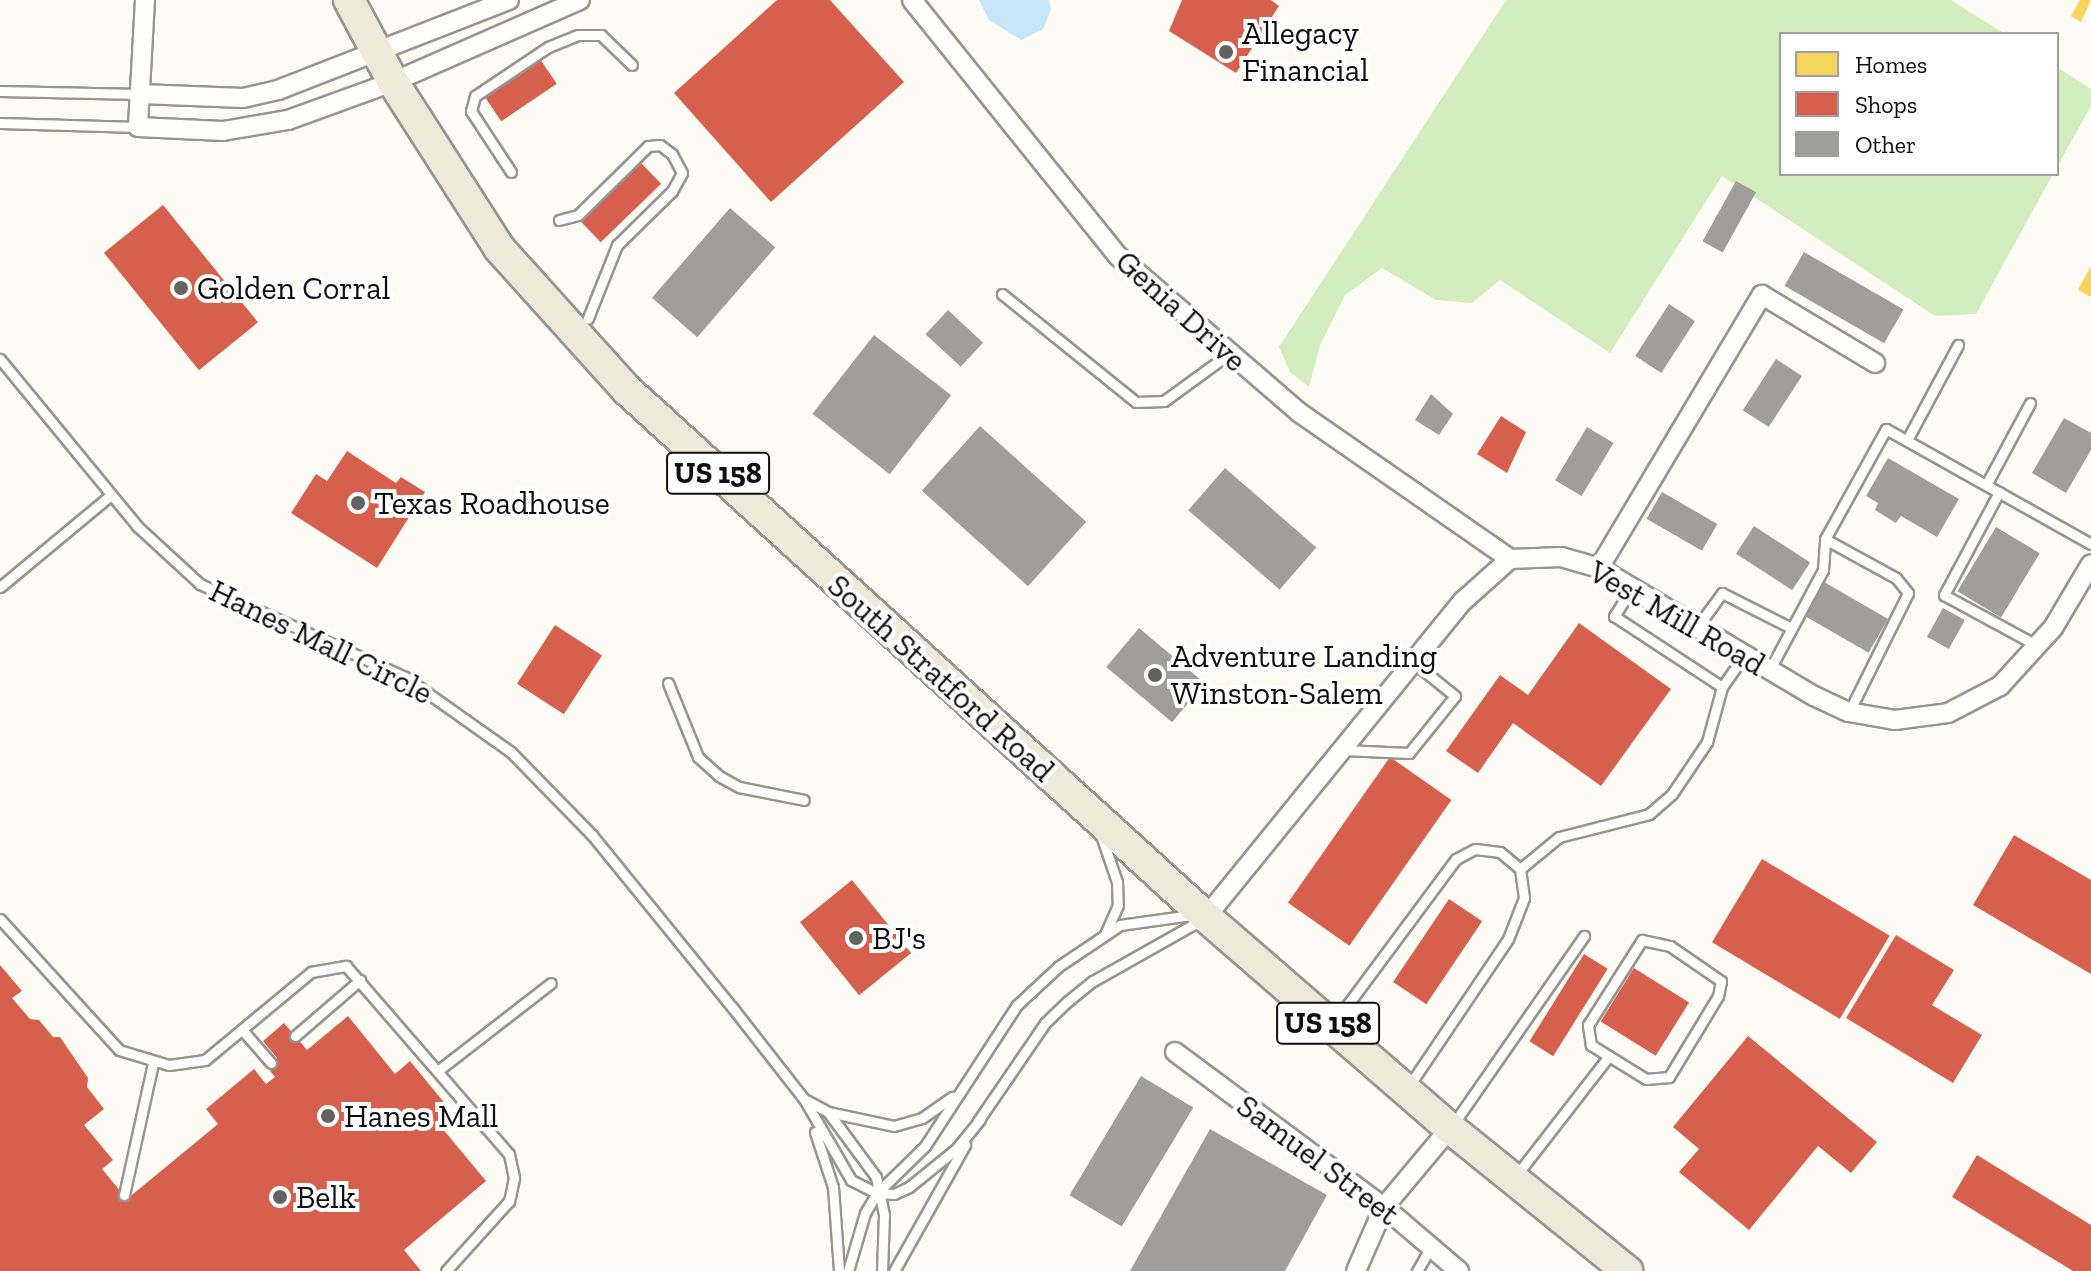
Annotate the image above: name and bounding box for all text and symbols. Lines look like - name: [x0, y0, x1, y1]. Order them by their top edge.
- place label: Allegacy Financial: [1242, 15, 1369, 90]
- legend: [1779, 32, 2059, 176]
- marker: Allegacy Financial: [1217, 43, 1235, 61]
- text: Homes: [1855, 50, 1927, 79]
- text: Shops: [1855, 90, 1917, 119]
- text: Other: [1855, 130, 1916, 159]
- street label: Genia Drive: [1108, 242, 1254, 380]
- place label: Golden Corral: [197, 269, 390, 307]
- marker: Golden Corral: [172, 279, 190, 297]
- road number: US 158: [666, 447, 770, 499]
- place label: Texas Roadhouse: [374, 484, 610, 522]
- marker: Texas Roadhouse: [349, 494, 367, 512]
- street label: Vest Mill Road: [1582, 552, 1772, 684]
- street label: South Stratford Road: [820, 566, 1062, 790]
- street label: Hanes Mall Circle: [203, 571, 439, 713]
- place label: Adventure Landing Winston-Salem: [1171, 638, 1437, 713]
- marker: Adventure Landing Winston-Salem: [1146, 666, 1164, 684]
- place label: BJ's: [872, 919, 926, 957]
- marker: BJ's: [847, 929, 865, 947]
- road number: US 158: [1276, 997, 1380, 1049]
- street label: Samuel Street: [1229, 1087, 1407, 1233]
- place label: Hanes Mall: [344, 1097, 498, 1135]
- marker: Hanes Mall: [319, 1107, 337, 1125]
- place label: Belk: [296, 1178, 356, 1216]
- marker: Belk: [271, 1188, 289, 1206]

